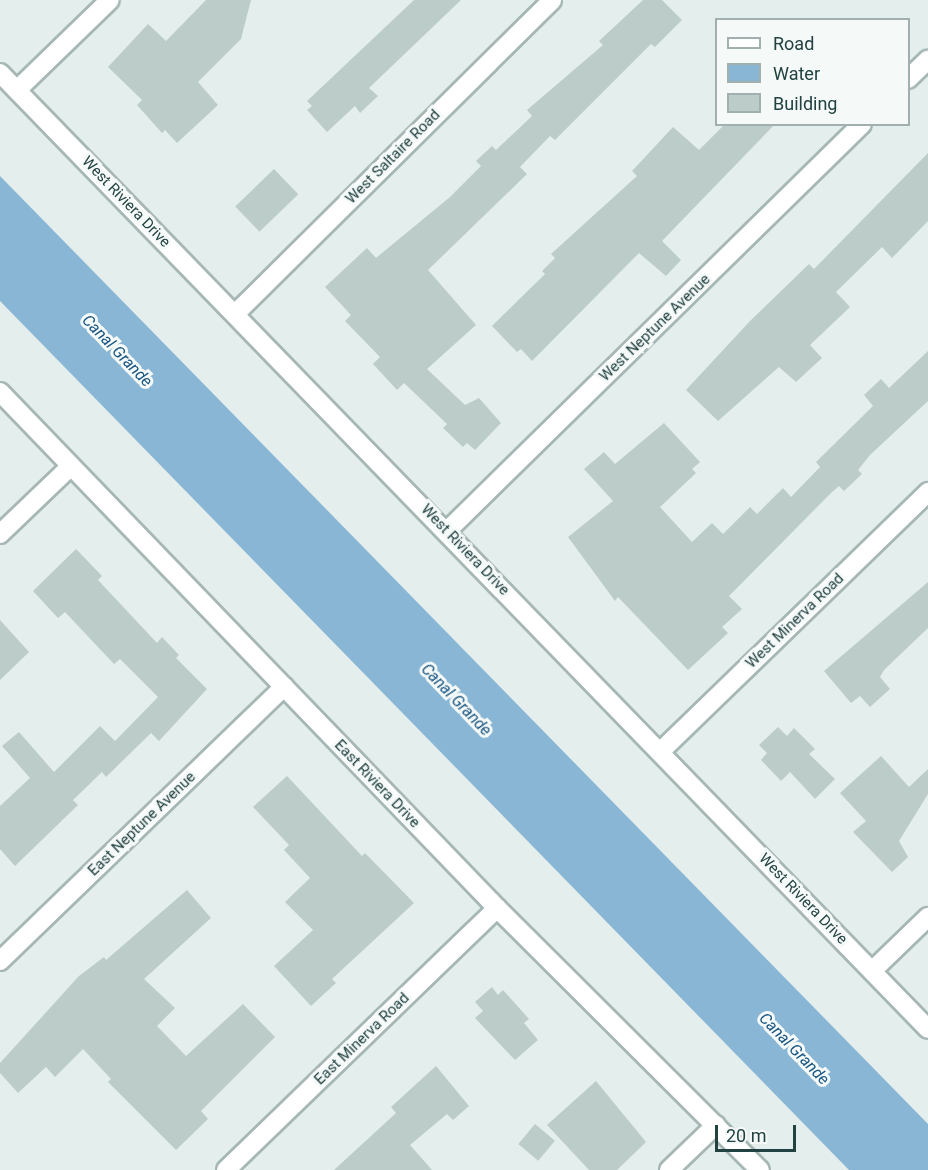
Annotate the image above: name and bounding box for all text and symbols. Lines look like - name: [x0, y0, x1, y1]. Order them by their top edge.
- legend: [715, 18, 910, 126]
- text: Road: [773, 33, 814, 54]
- text: Water: [773, 63, 820, 84]
- text: Building: [773, 93, 837, 114]
- street label: West Saltaire Road: [342, 106, 444, 208]
- street label: West Riviera Drive: [78, 153, 174, 251]
- street label: West Neptune Avenue: [596, 271, 714, 385]
- water label: Canal Grande: [78, 311, 156, 391]
- street label: West Riviera Drive: [417, 501, 513, 599]
- street label: West Minerva Road: [742, 570, 848, 672]
- water label: Canal Grande: [417, 660, 495, 740]
- street label: East Riviera Drive: [331, 736, 423, 832]
- street label: East Neptune Avenue: [85, 768, 199, 880]
- street label: West Riviera Drive: [755, 850, 851, 948]
- street label: East Minerva Road: [311, 989, 413, 1089]
- water label: Canal Grande: [755, 1009, 833, 1089]
- scale bar: [718, 1113, 799, 1151]
- text: 20 m: [726, 1125, 766, 1146]

